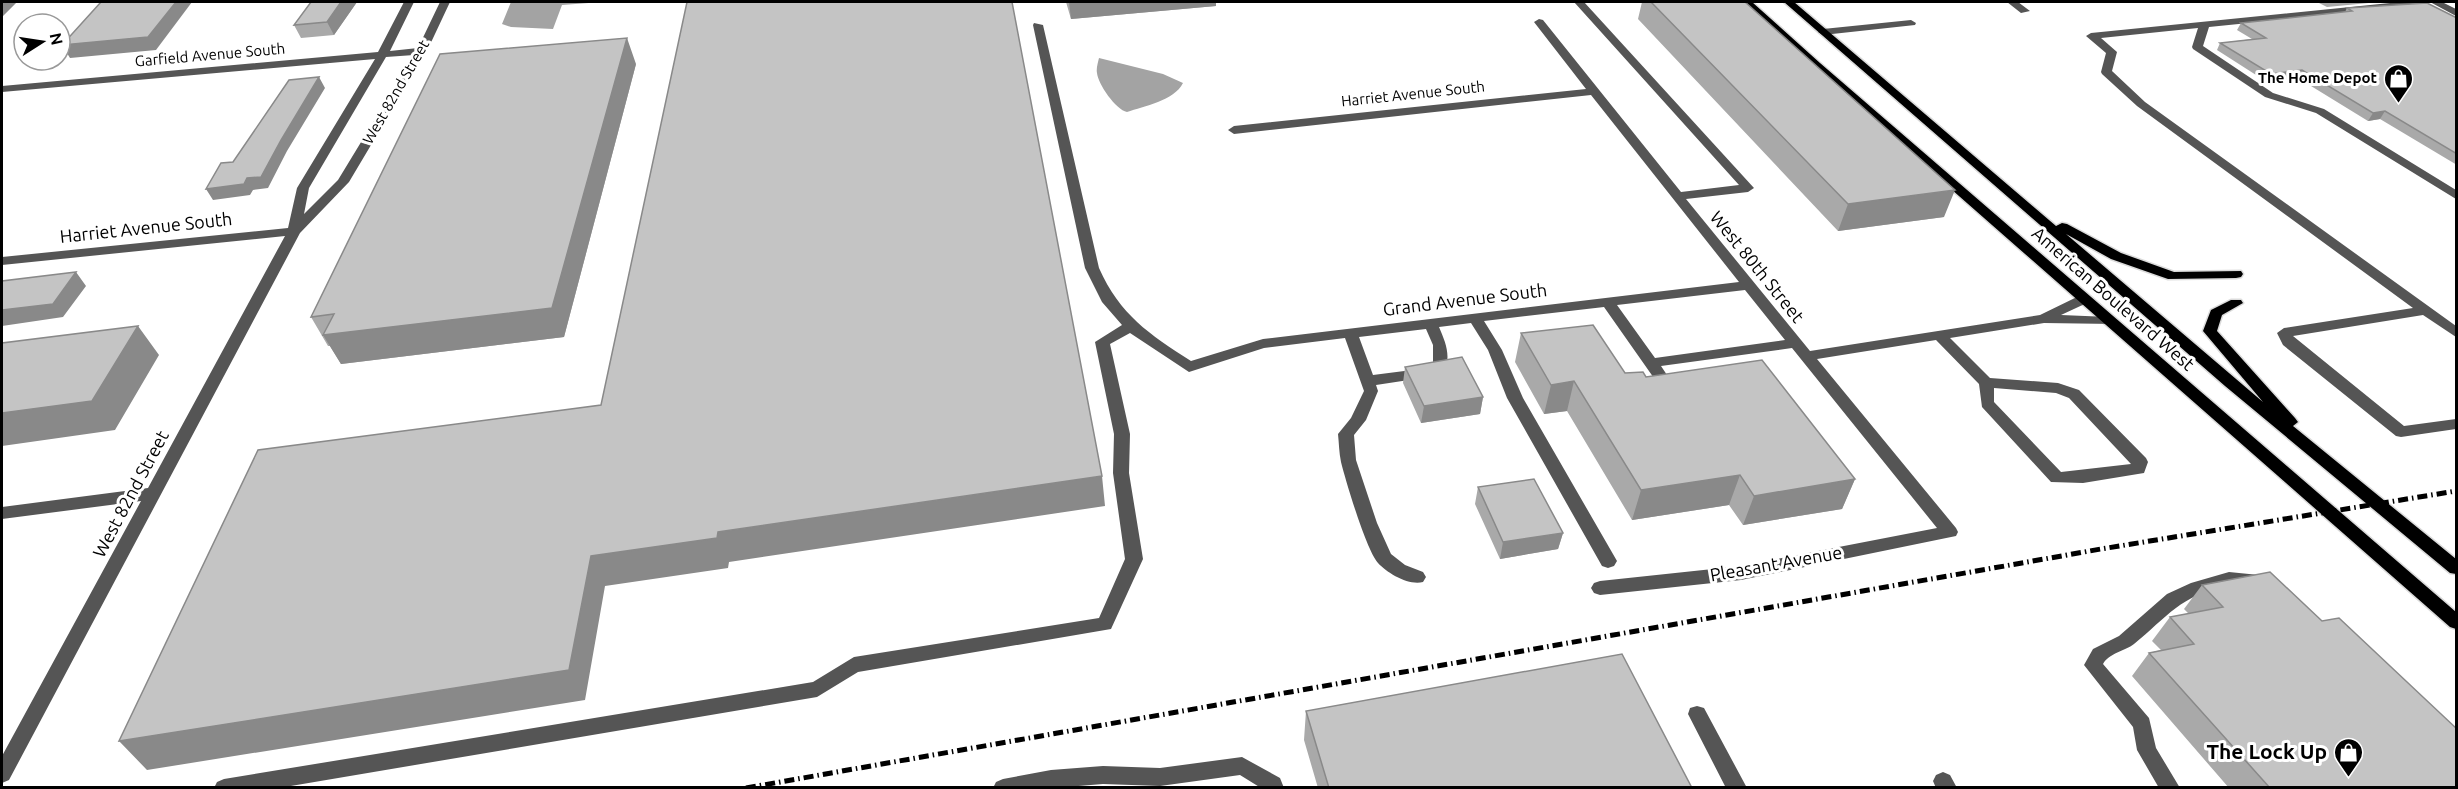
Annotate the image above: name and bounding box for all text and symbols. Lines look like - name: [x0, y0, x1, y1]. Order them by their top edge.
- north arrow: [12, 12, 72, 72]
- text: N: [47, 31, 67, 47]
- street label: West 82nd Street: [359, 37, 432, 147]
- street label: Garfield Avenue South: [134, 39, 286, 70]
- shop icon: The Home Depot: [2382, 62, 2414, 104]
- place label: The Home Depot: [2258, 69, 2378, 86]
- street label: Harriet Avenue South: [1340, 78, 1486, 110]
- street label: West 80th Street: [1707, 207, 1809, 326]
- street label: Harriet Avenue South: [59, 208, 233, 246]
- street label: American Boulevard West: [2029, 222, 2199, 374]
- street label: Grand Avenue South: [1382, 279, 1548, 319]
- street label: West 82nd Street: [88, 427, 172, 560]
- street label: Pleasant Avenue: [1708, 542, 1843, 584]
- shop icon: The Lock Up: [2332, 736, 2364, 778]
- place label: The Lock Up: [2206, 739, 2327, 763]

